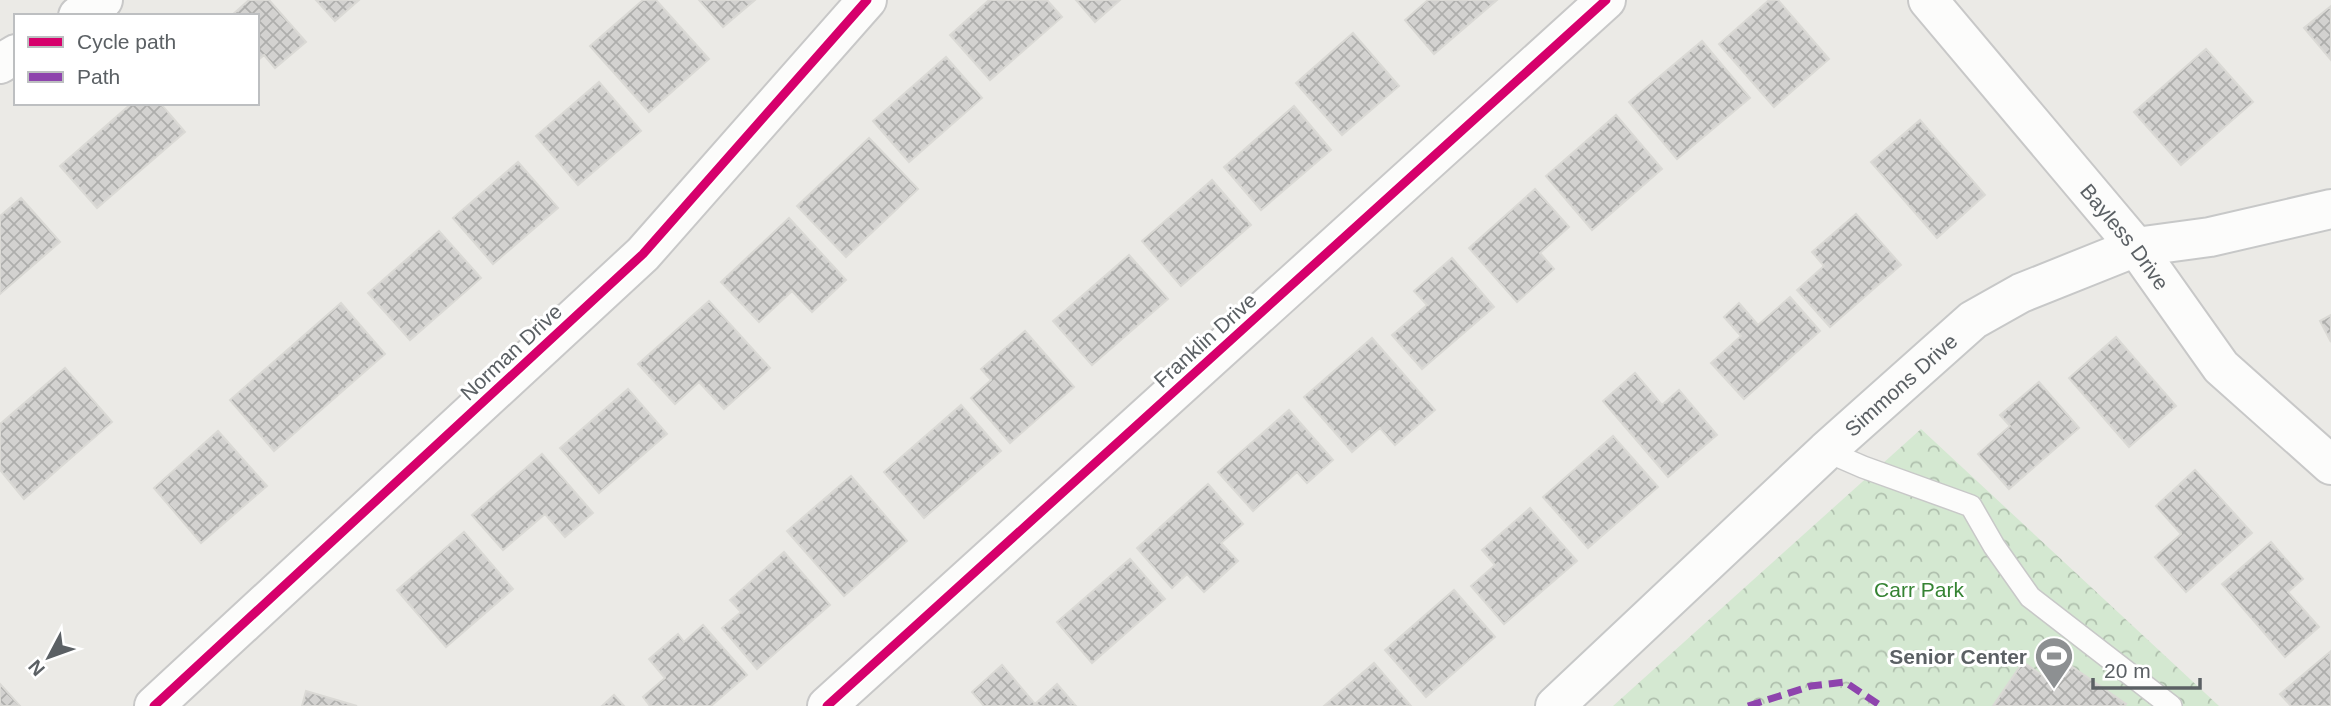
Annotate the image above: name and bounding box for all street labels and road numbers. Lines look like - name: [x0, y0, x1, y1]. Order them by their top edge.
- street label: Bayless Drive: [2076, 179, 2174, 294]
- street label: Franklin Drive: [1149, 288, 1261, 392]
- street label: Norman Drive: [456, 299, 566, 405]
- street label: Simmons Drive: [1840, 329, 1961, 441]

